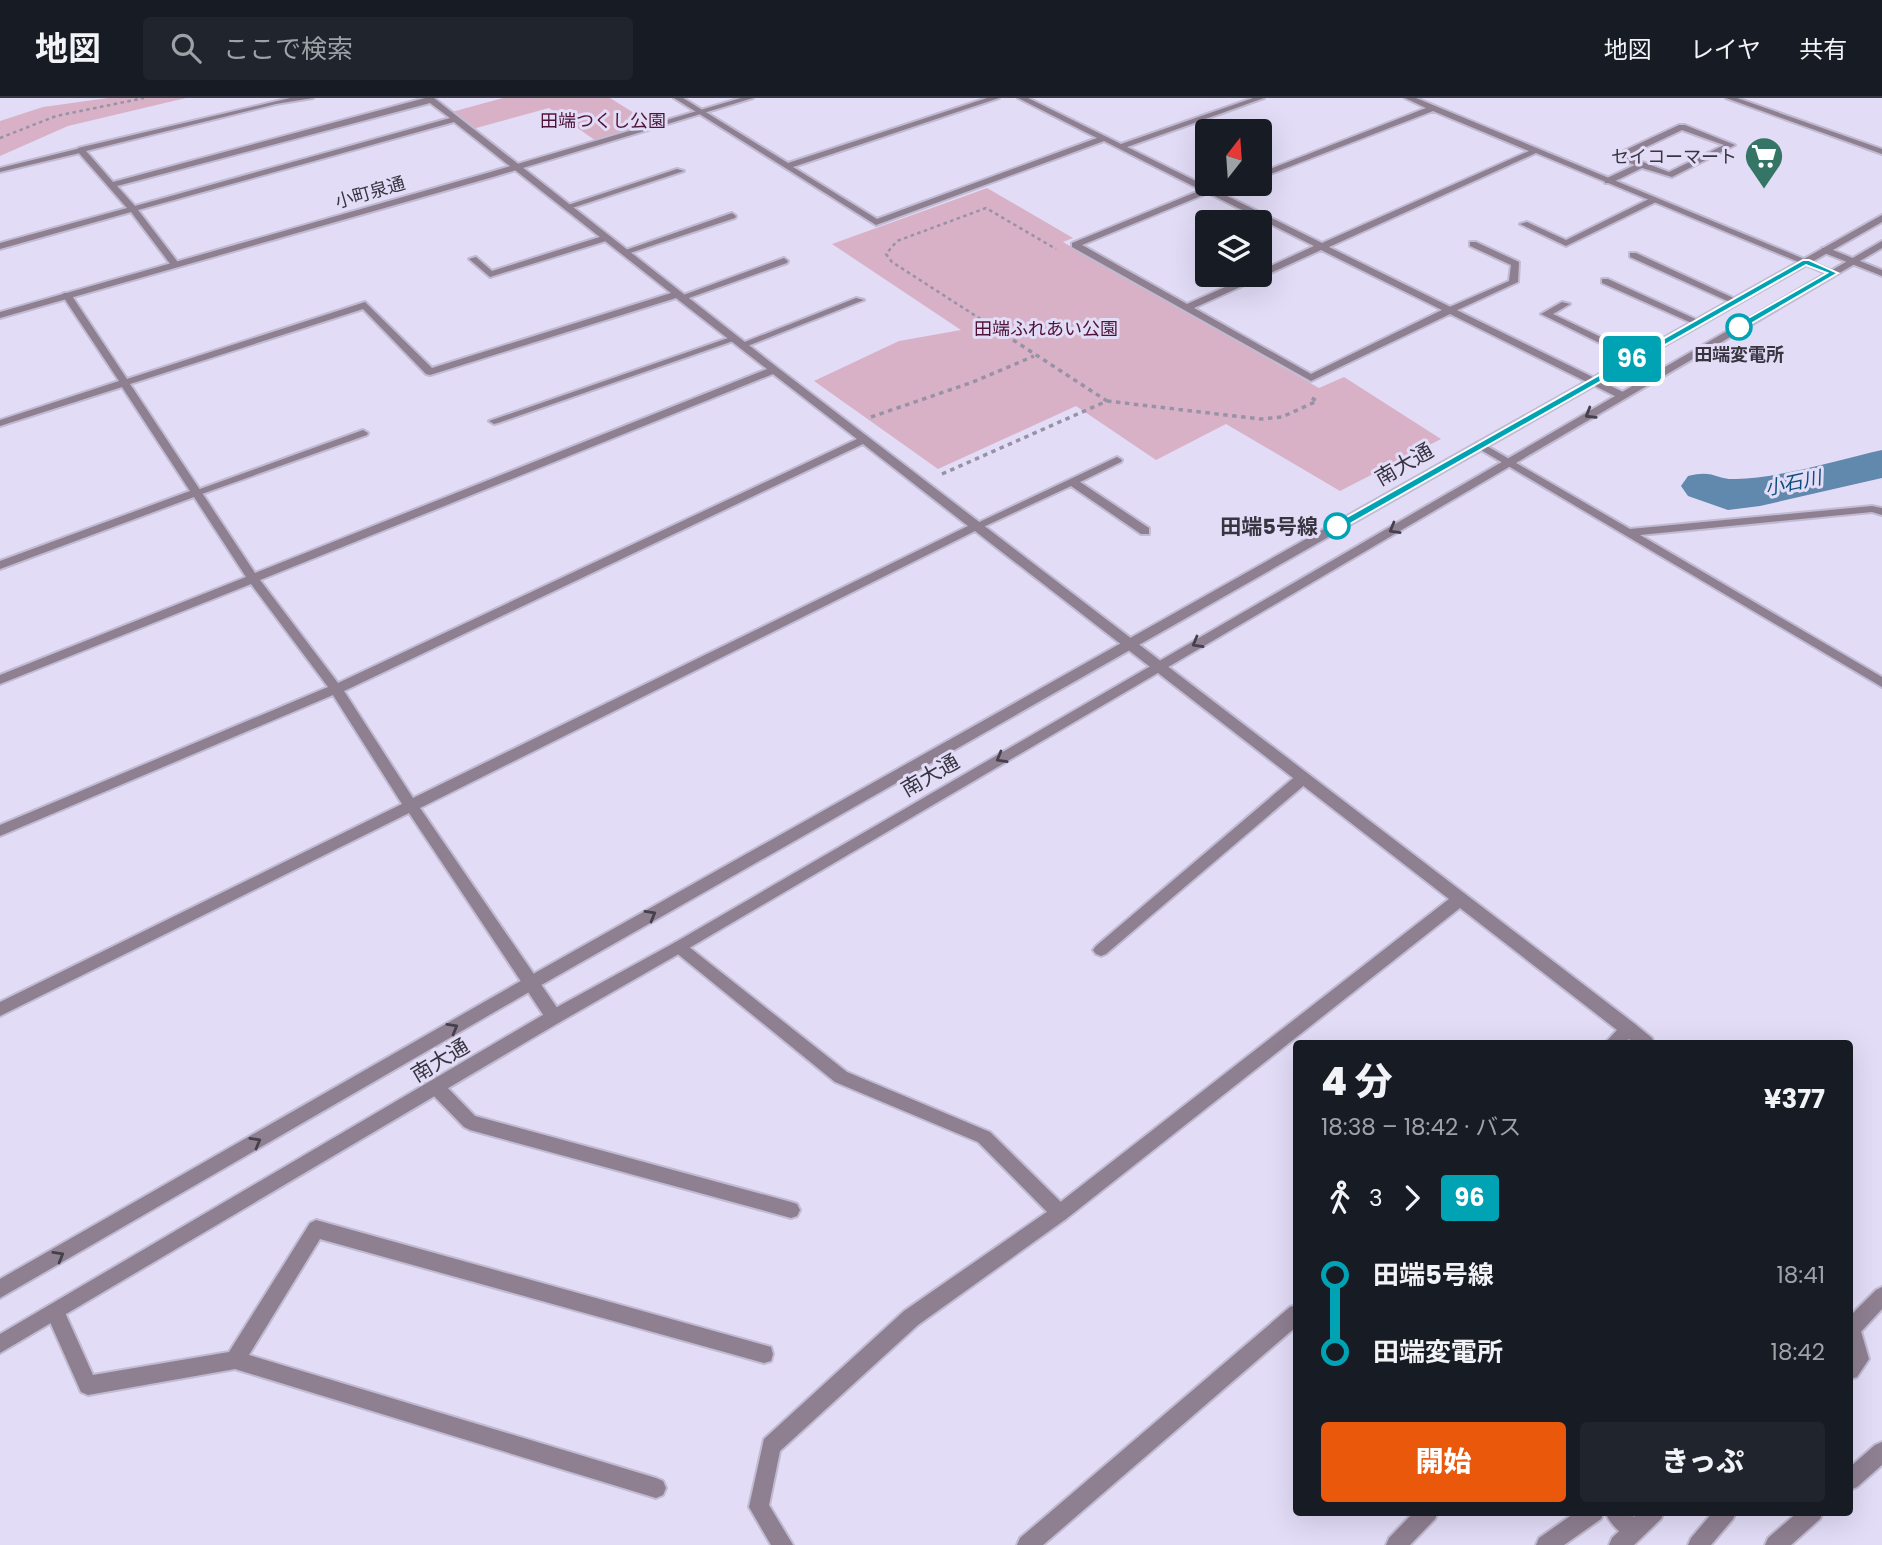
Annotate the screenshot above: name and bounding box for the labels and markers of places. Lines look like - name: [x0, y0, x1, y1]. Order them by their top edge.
- supermarket icon: セイコーマート: [1743, 135, 1785, 190]
- place label: セイコーマート: [1611, 144, 1737, 169]
- marker: 田端変電所: [1726, 314, 1752, 340]
- place label: 田端変電所: [1694, 342, 1784, 367]
- place label: 田端5号線: [1220, 512, 1318, 541]
- marker: 田端5号線: [1324, 513, 1350, 539]

